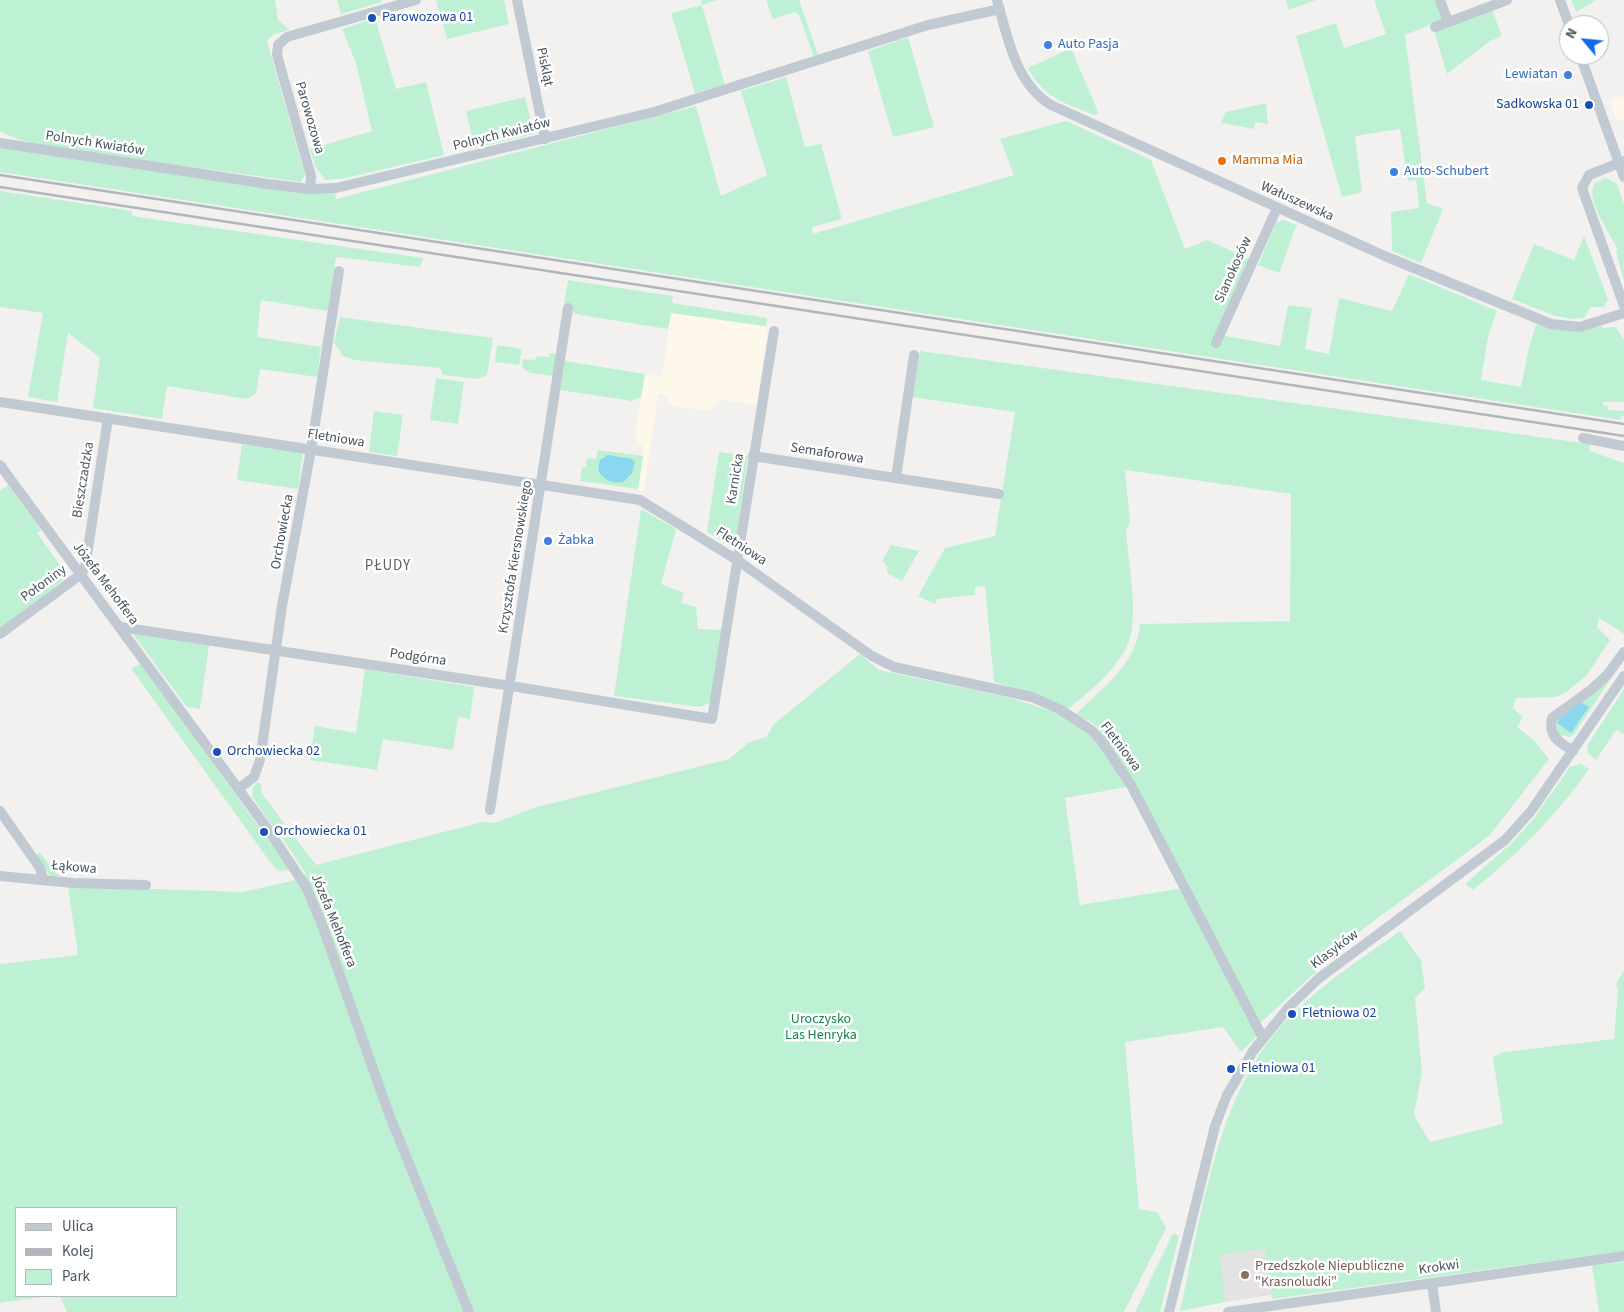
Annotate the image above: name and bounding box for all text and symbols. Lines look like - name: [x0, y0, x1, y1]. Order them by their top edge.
- place label: Parowozowa 01: [382, 10, 473, 26]
- marker: Parowozowa 01: [366, 12, 378, 24]
- north arrow: [1559, 15, 1609, 65]
- text: N: [1561, 25, 1583, 42]
- place label: Auto Pasja: [1058, 37, 1119, 53]
- marker: Auto Pasja: [1042, 39, 1054, 51]
- street label: Piskląt: [532, 46, 556, 88]
- place label: Lewiatan: [1505, 67, 1558, 83]
- marker: Lewiatan: [1562, 69, 1574, 81]
- street label: Parowozowa: [291, 80, 327, 156]
- place label: Sadkowska 01: [1496, 97, 1579, 113]
- marker: Sadkowska 01: [1583, 99, 1595, 111]
- street label: Polnych Kwiatów: [451, 115, 553, 155]
- street label: Polnych Kwiatów: [44, 128, 146, 160]
- place label: Mamma Mia: [1232, 153, 1303, 169]
- marker: Mamma Mia: [1216, 155, 1228, 167]
- place label: Auto-Schubert: [1404, 164, 1489, 180]
- marker: Auto-Schubert: [1388, 166, 1400, 178]
- street label: Wałuszewska: [1258, 178, 1336, 226]
- street label: Sianokosów: [1212, 234, 1256, 306]
- street label: Fletniowa: [306, 426, 366, 452]
- street label: Semaforowa: [789, 440, 865, 468]
- street label: Bieszczadzka: [70, 441, 98, 519]
- street label: Karnicka: [724, 452, 748, 506]
- street label: Krzysztofa Kiersnowskiego: [496, 479, 536, 635]
- street label: Orchowiecka: [268, 493, 298, 571]
- street label: Fletniowa: [712, 524, 770, 570]
- place label: Żabka: [558, 533, 594, 549]
- marker: Żabka: [542, 535, 554, 547]
- street label: Józefa Mehoffera: [68, 539, 142, 629]
- district label: PŁUDY: [364, 558, 412, 576]
- street label: Połoniny: [18, 562, 70, 606]
- street label: Podgórna: [389, 646, 447, 670]
- street label: Fletniowa: [1096, 719, 1144, 775]
- place label: Orchowiecka 02: [227, 744, 320, 760]
- marker: Orchowiecka 02: [211, 746, 223, 758]
- place label: Orchowiecka 01: [274, 824, 367, 840]
- marker: Orchowiecka 01: [258, 826, 270, 838]
- street label: Łąkowa: [51, 858, 97, 878]
- street label: Józefa Mehoffera: [307, 872, 359, 970]
- street label: Klasyków: [1308, 927, 1362, 973]
- place label: Fletniowa 02: [1302, 1006, 1376, 1022]
- marker: Fletniowa 02: [1286, 1008, 1298, 1020]
- park label: Uroczysko Las Henryka: [785, 1012, 857, 1044]
- place label: Fletniowa 01: [1241, 1061, 1315, 1077]
- marker: Fletniowa 01: [1225, 1063, 1237, 1075]
- legend: [15, 1207, 178, 1297]
- text: Ulica: [62, 1216, 93, 1237]
- text: Kolej: [62, 1241, 94, 1262]
- street label: Krokwi: [1418, 1257, 1460, 1279]
- place label: Przedszkole Niepubliczne "Krasnoludki": [1255, 1259, 1404, 1292]
- text: Park: [62, 1266, 90, 1287]
- marker: Przedszkole Niepubliczne "Krasnoludki": [1239, 1269, 1251, 1281]

